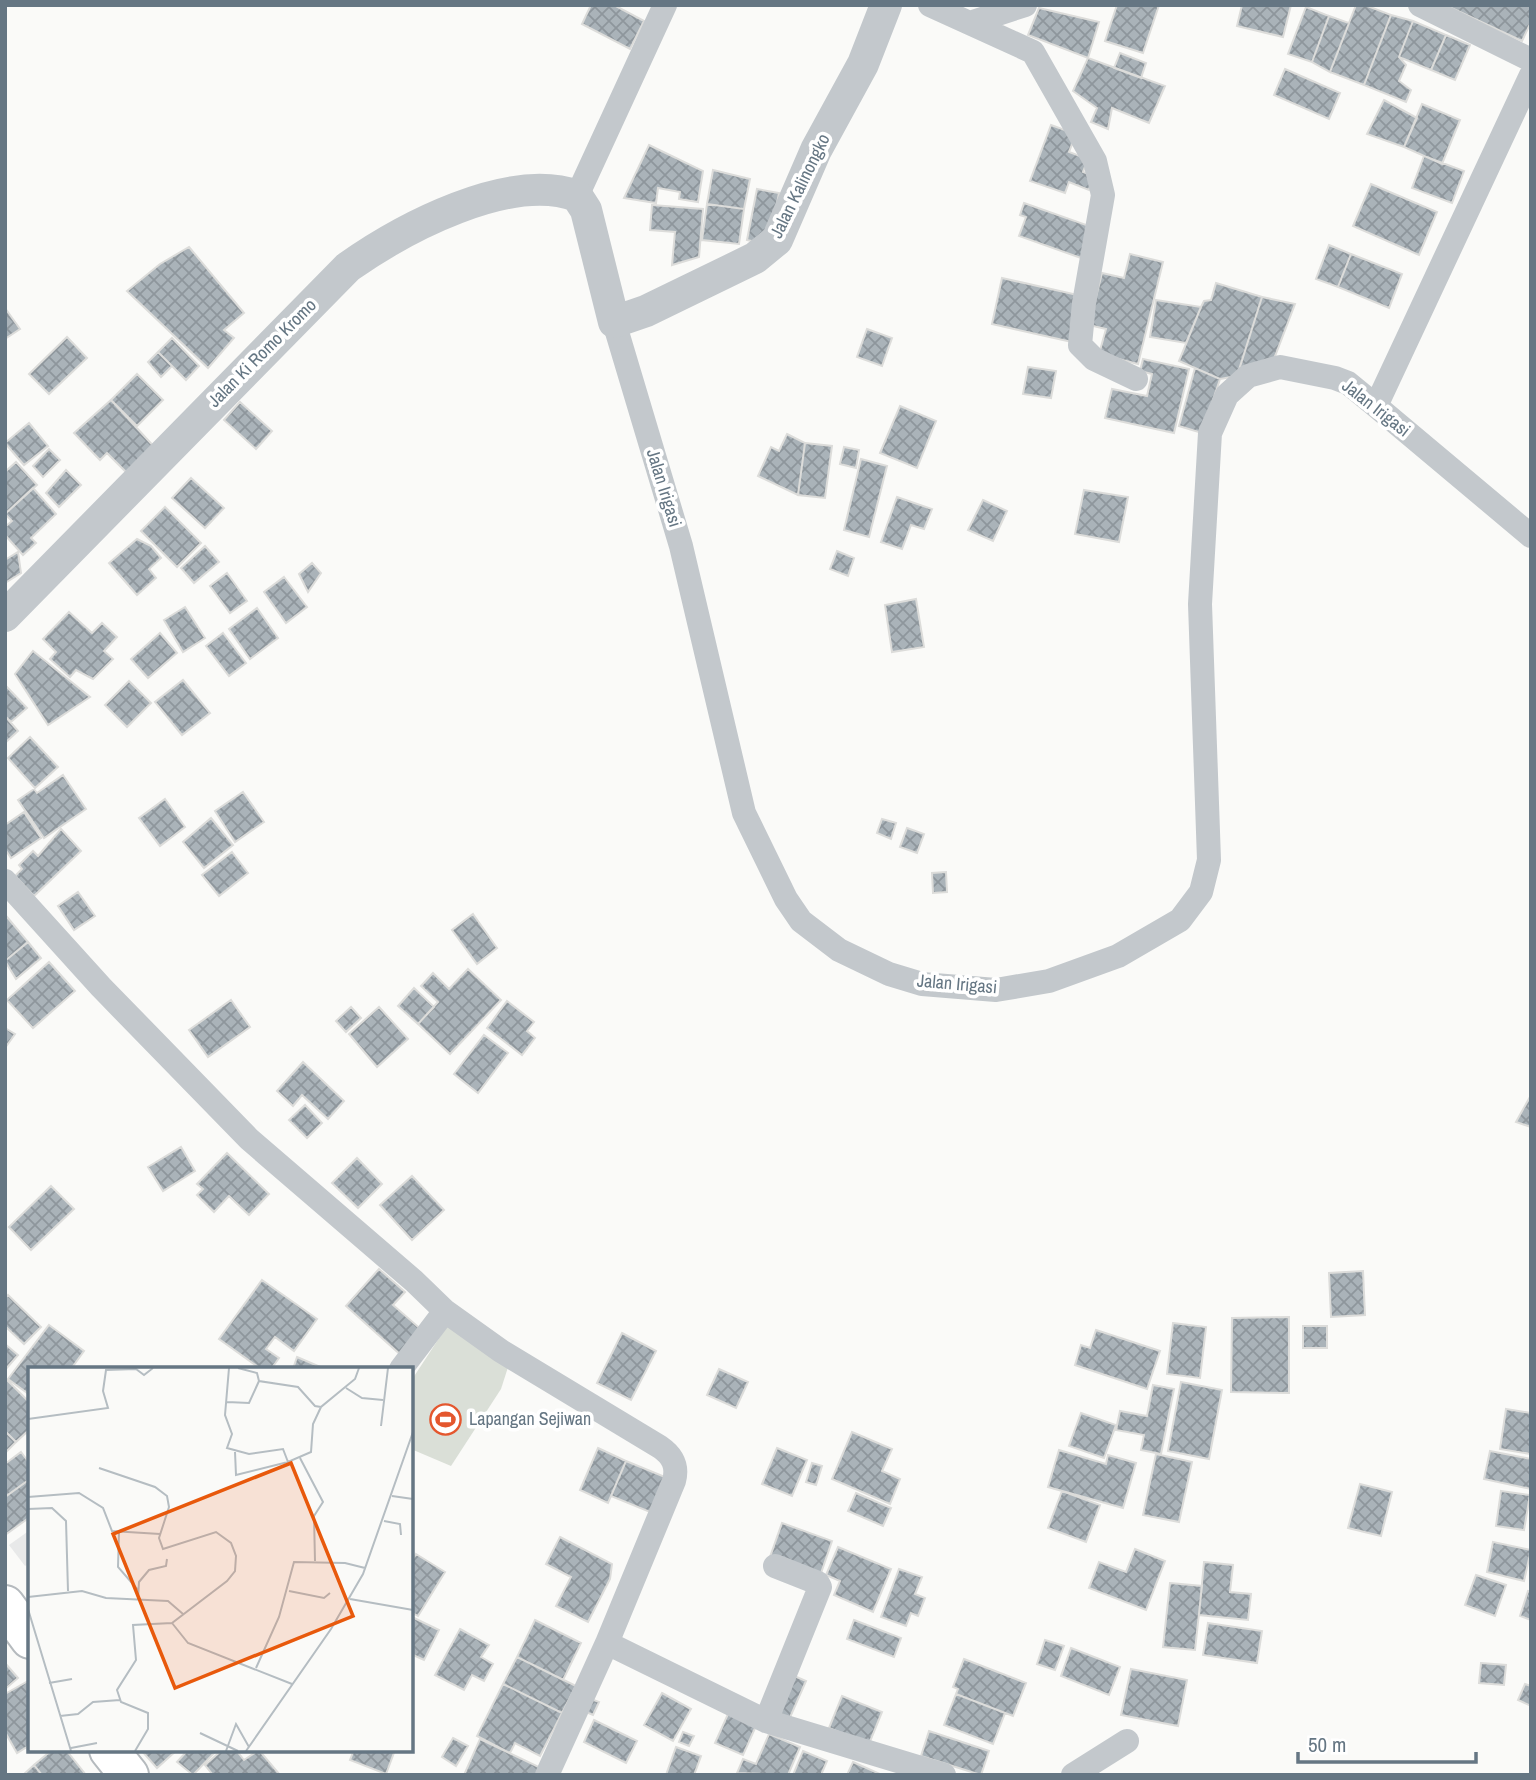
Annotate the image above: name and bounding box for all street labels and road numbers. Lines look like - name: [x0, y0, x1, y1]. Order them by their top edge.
- street label: Jalan Kalinongko: [763, 129, 836, 242]
- street label: Jalan Ki Romo Kromo: [202, 293, 322, 413]
- street label: Jalan Irigasi: [1337, 373, 1416, 442]
- street label: Jalan Irigasi: [641, 446, 688, 530]
- street label: Jalan Irigasi: [916, 968, 998, 999]

